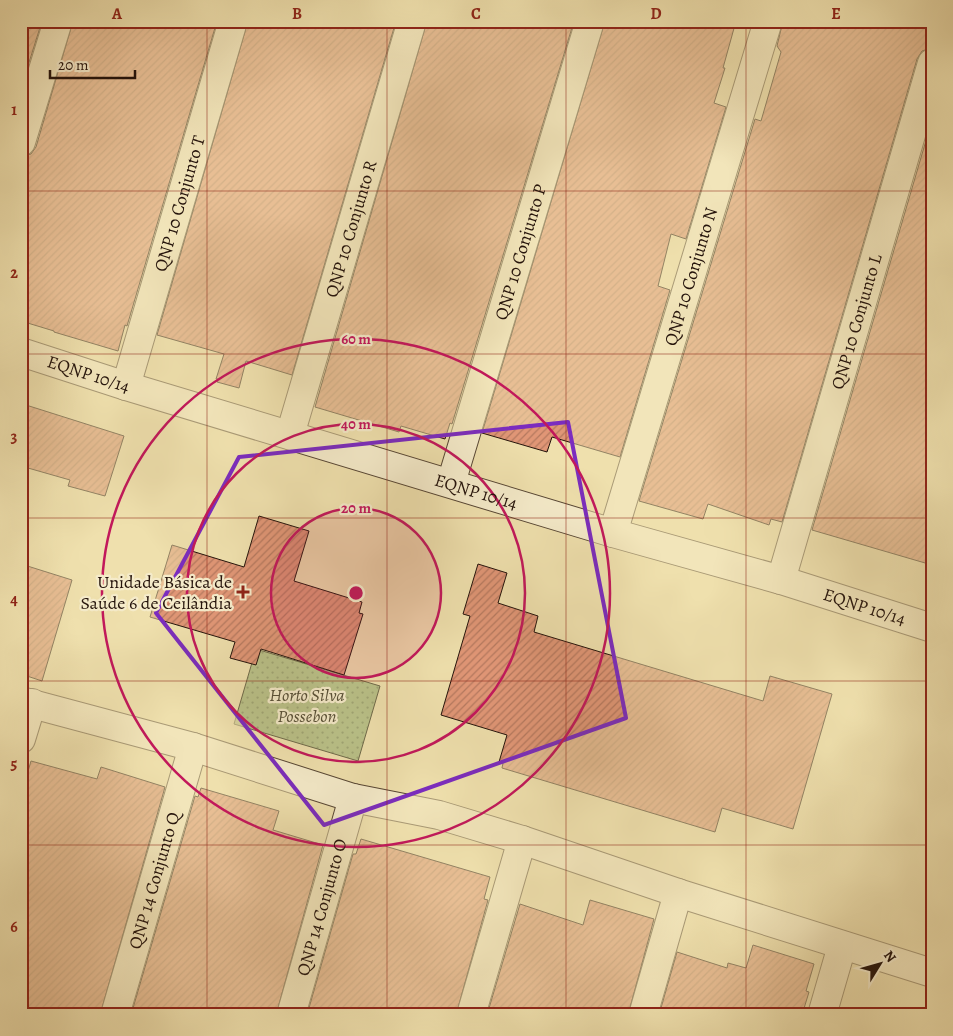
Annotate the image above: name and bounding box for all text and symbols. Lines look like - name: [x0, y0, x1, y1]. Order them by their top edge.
- text: A: [111, 3, 123, 25]
- text: B: [292, 3, 302, 25]
- text: C: [471, 3, 481, 25]
- text: D: [650, 3, 662, 25]
- text: E: [831, 3, 841, 25]
- scale bar: [50, 48, 135, 80]
- text: 20 m: [58, 55, 89, 75]
- text: 1: [11, 99, 17, 121]
- street label: QNP 10 Conjunto T: [148, 133, 211, 274]
- street label: QNP 10 Conjunto R: [319, 157, 382, 300]
- street label: QNP 10 Conjunto P: [489, 181, 552, 323]
- street label: QNP 10 Conjunto N: [658, 204, 723, 349]
- street label: QNP 10 Conjunto L: [825, 250, 888, 392]
- text: 2: [10, 262, 18, 284]
- text: 60 m: [341, 329, 371, 349]
- street label: EQNP 10/14: [44, 349, 133, 398]
- text: 40 m: [341, 414, 371, 434]
- text: 3: [11, 426, 18, 448]
- street label: EQNP 10/14: [432, 468, 520, 515]
- text: 20 m: [341, 498, 371, 518]
- place label: Unidade Básica de Saúde 6 de Ceilândia: [80, 570, 233, 615]
- street label: EQNP 10/14: [820, 582, 909, 631]
- centre of rings: [347, 584, 365, 602]
- marker: Unidade Básica de Saúde 6 de Ceilândia: [236, 585, 250, 599]
- text: 4: [10, 589, 18, 611]
- park label: Horto Silva Possebon: [269, 683, 345, 728]
- text: 5: [11, 753, 18, 775]
- street label: QNP 14 Conjunto Q: [123, 807, 186, 952]
- street label: QNP 14 Conjunto O: [291, 836, 353, 979]
- text: 6: [10, 916, 18, 938]
- north arrow: [856, 938, 906, 988]
- text: N: [879, 947, 901, 966]

